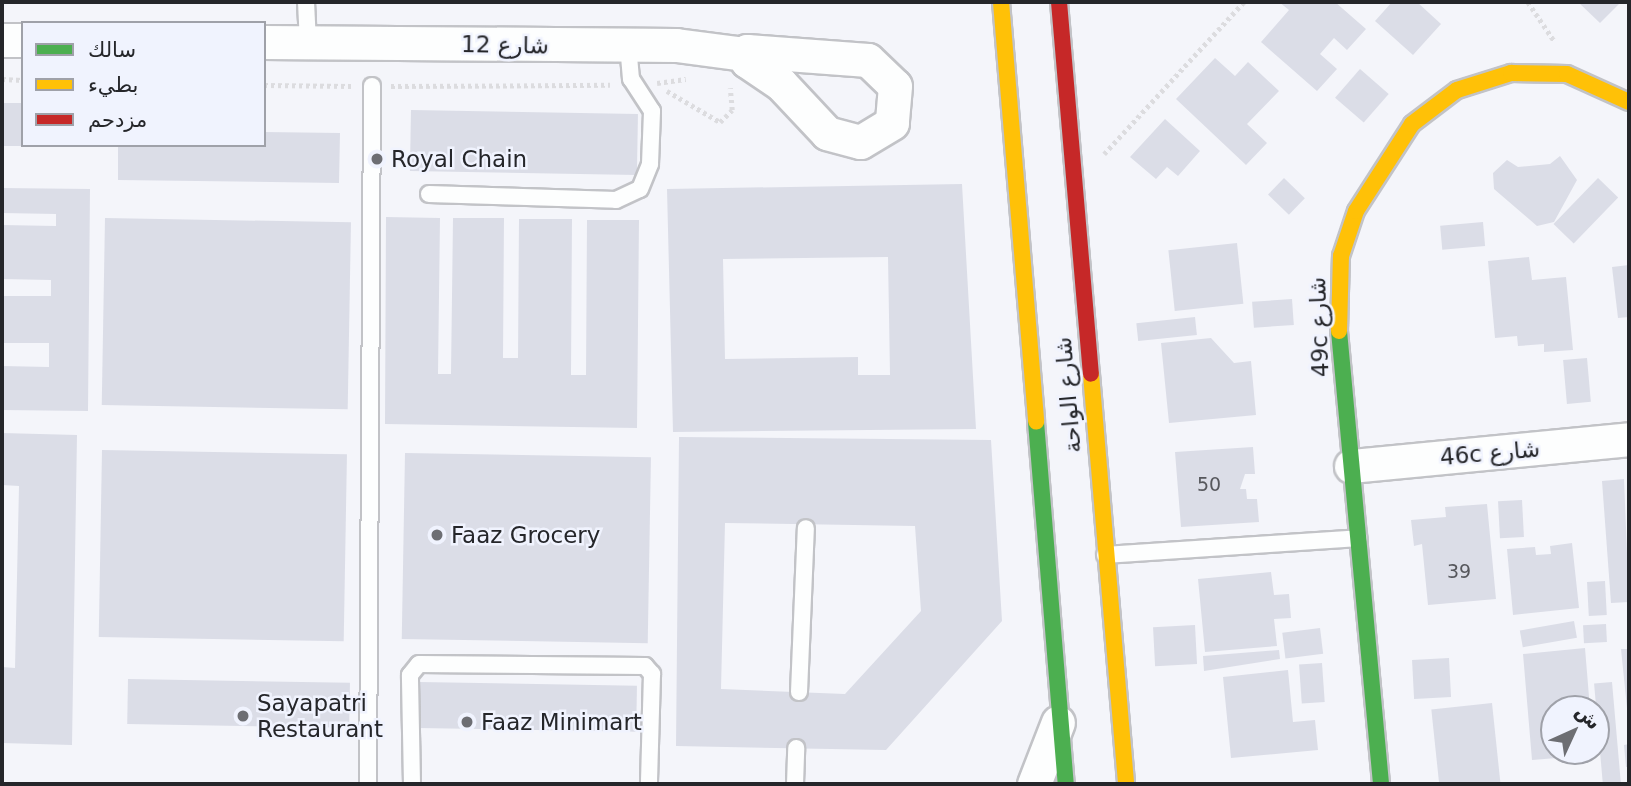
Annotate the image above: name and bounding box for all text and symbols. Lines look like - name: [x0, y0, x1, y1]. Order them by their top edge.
- legend: [21, 21, 266, 147]
- street label: شارع 12: [461, 30, 549, 60]
- text: سالك: [88, 38, 136, 62]
- text: بطيء: [88, 73, 138, 97]
- text: مزدحم: [88, 108, 147, 132]
- place label: Royal Chain: [391, 145, 527, 173]
- marker: Royal Chain: [369, 151, 385, 167]
- street label: 49c شارع: [1303, 276, 1335, 378]
- street label: شارع الواحة: [1049, 336, 1087, 454]
- street label: 46c شارع: [1439, 435, 1541, 471]
- house number: 50: [1197, 474, 1221, 496]
- place label: Faaz Grocery: [451, 521, 600, 549]
- marker: Faaz Grocery: [429, 527, 445, 543]
- house number: 39: [1447, 561, 1471, 583]
- place label: Sayapatri Restaurant: [257, 689, 383, 743]
- north arrow: [1540, 695, 1610, 765]
- text: ش: [1571, 700, 1605, 734]
- marker: Sayapatri Restaurant: [235, 708, 251, 724]
- place label: Faaz Minimart: [481, 708, 642, 736]
- marker: Faaz Minimart: [459, 714, 475, 730]

